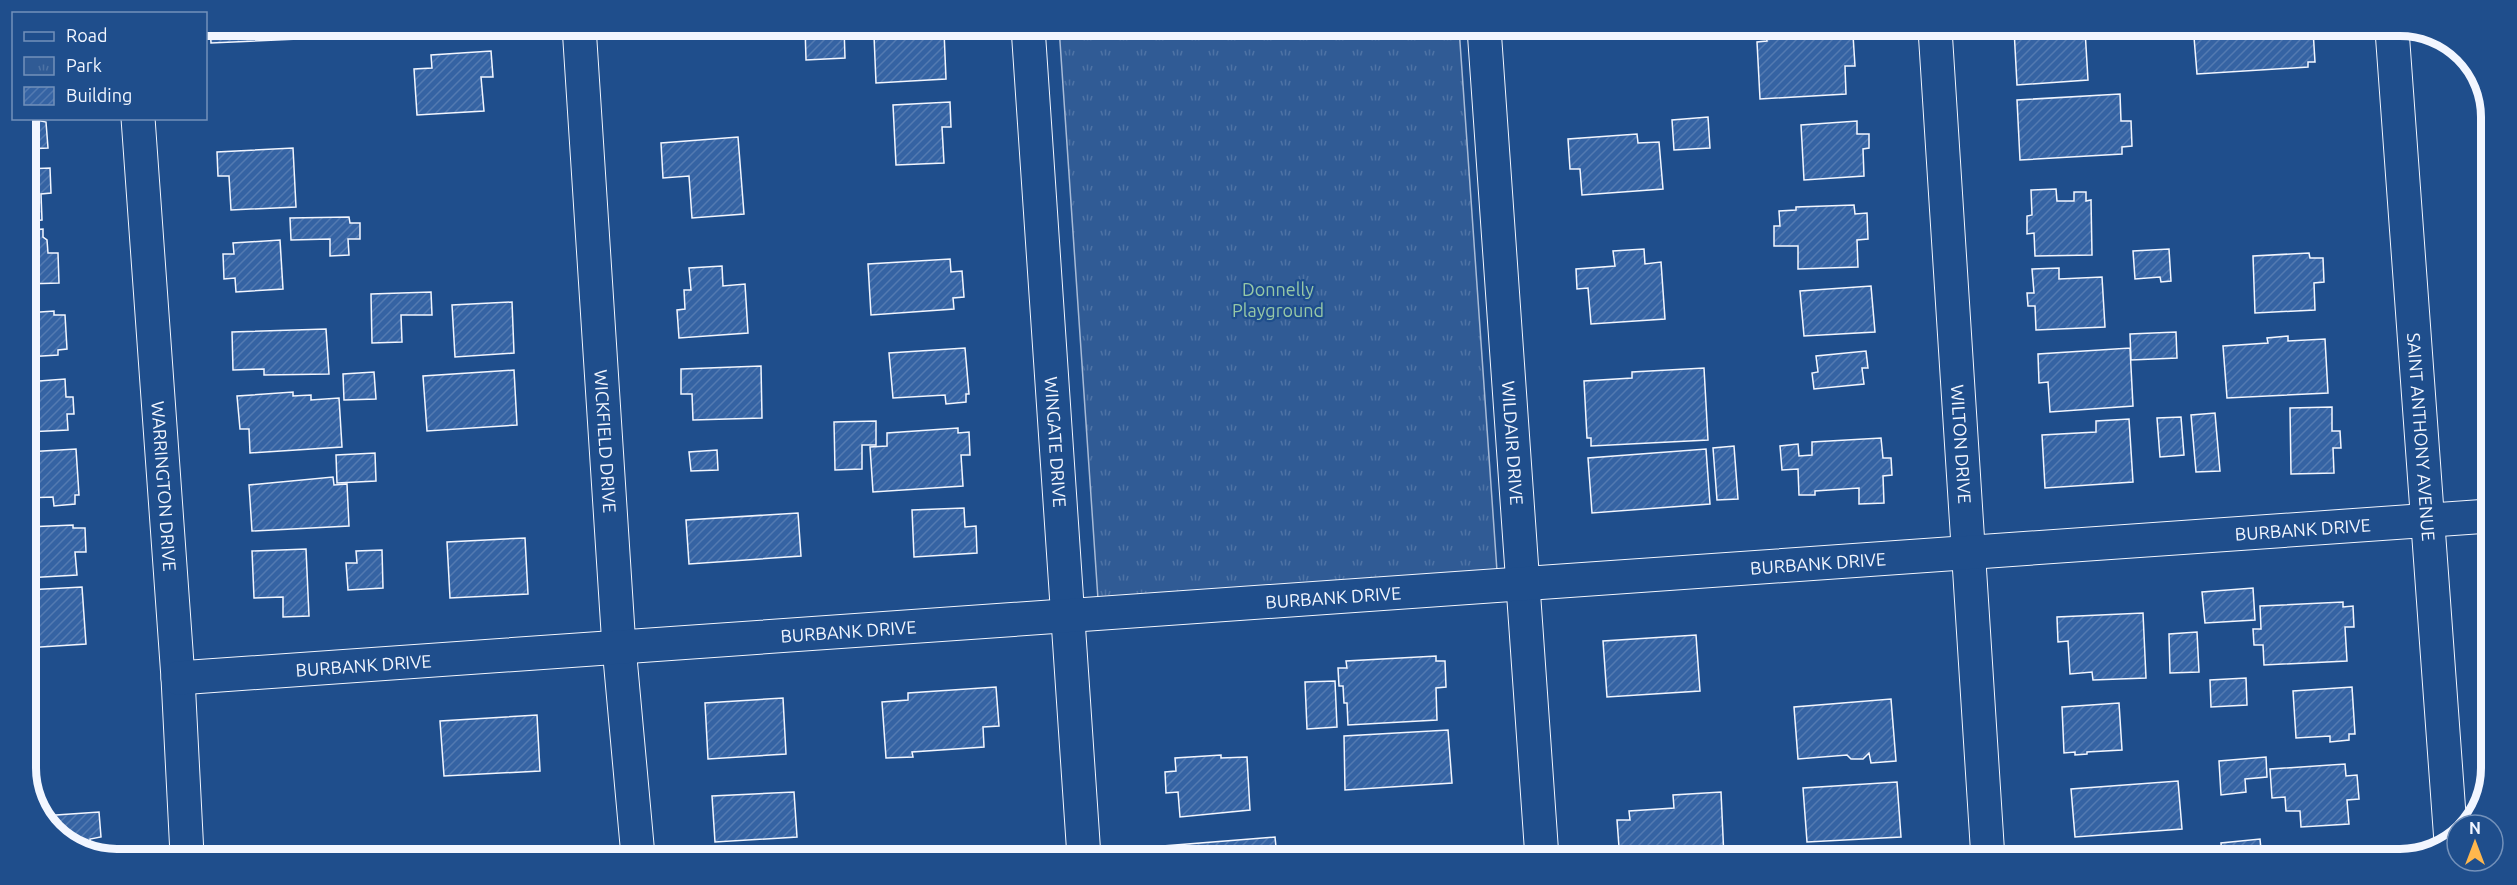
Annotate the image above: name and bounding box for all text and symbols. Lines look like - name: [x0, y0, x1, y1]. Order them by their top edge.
- legend: [12, 12, 207, 120]
- text: Road: [66, 25, 108, 45]
- text: Park: [66, 55, 102, 75]
- text: Building: [66, 85, 132, 105]
- park label: Donnelly Playground: [1232, 279, 1324, 320]
- street label: SAINT ANTHONY AVENUE: [2404, 332, 2439, 542]
- street label: WICKFIELD DRIVE: [591, 369, 620, 513]
- street label: WINGATE DRIVE: [1042, 376, 1070, 508]
- street label: WILDAIR DRIVE: [1499, 380, 1527, 506]
- street label: WILTON DRIVE: [1948, 384, 1975, 504]
- street label: WARRINGTON DRIVE: [148, 400, 180, 572]
- street label: BURBANK DRIVE: [2234, 514, 2371, 544]
- street label: BURBANK DRIVE: [1749, 548, 1887, 578]
- street label: BURBANK DRIVE: [1265, 582, 1402, 612]
- street label: BURBANK DRIVE: [780, 616, 917, 646]
- street label: BURBANK DRIVE: [295, 650, 432, 680]
- north arrow: [2445, 813, 2505, 873]
- text: N: [2469, 819, 2481, 837]

